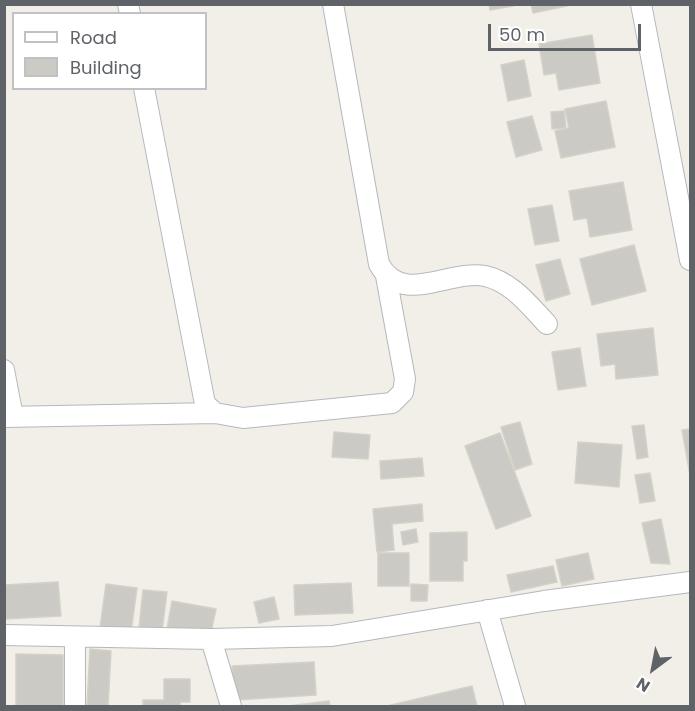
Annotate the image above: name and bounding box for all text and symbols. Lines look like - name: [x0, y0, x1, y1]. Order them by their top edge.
- legend: [12, 12, 207, 90]
- scale bar: [491, 12, 644, 50]
- text: 50 m: [499, 22, 545, 47]
- text: Road: [70, 25, 117, 50]
- text: Building: [70, 55, 142, 80]
- north arrow: [623, 639, 683, 699]
- text: N: [632, 672, 654, 698]

